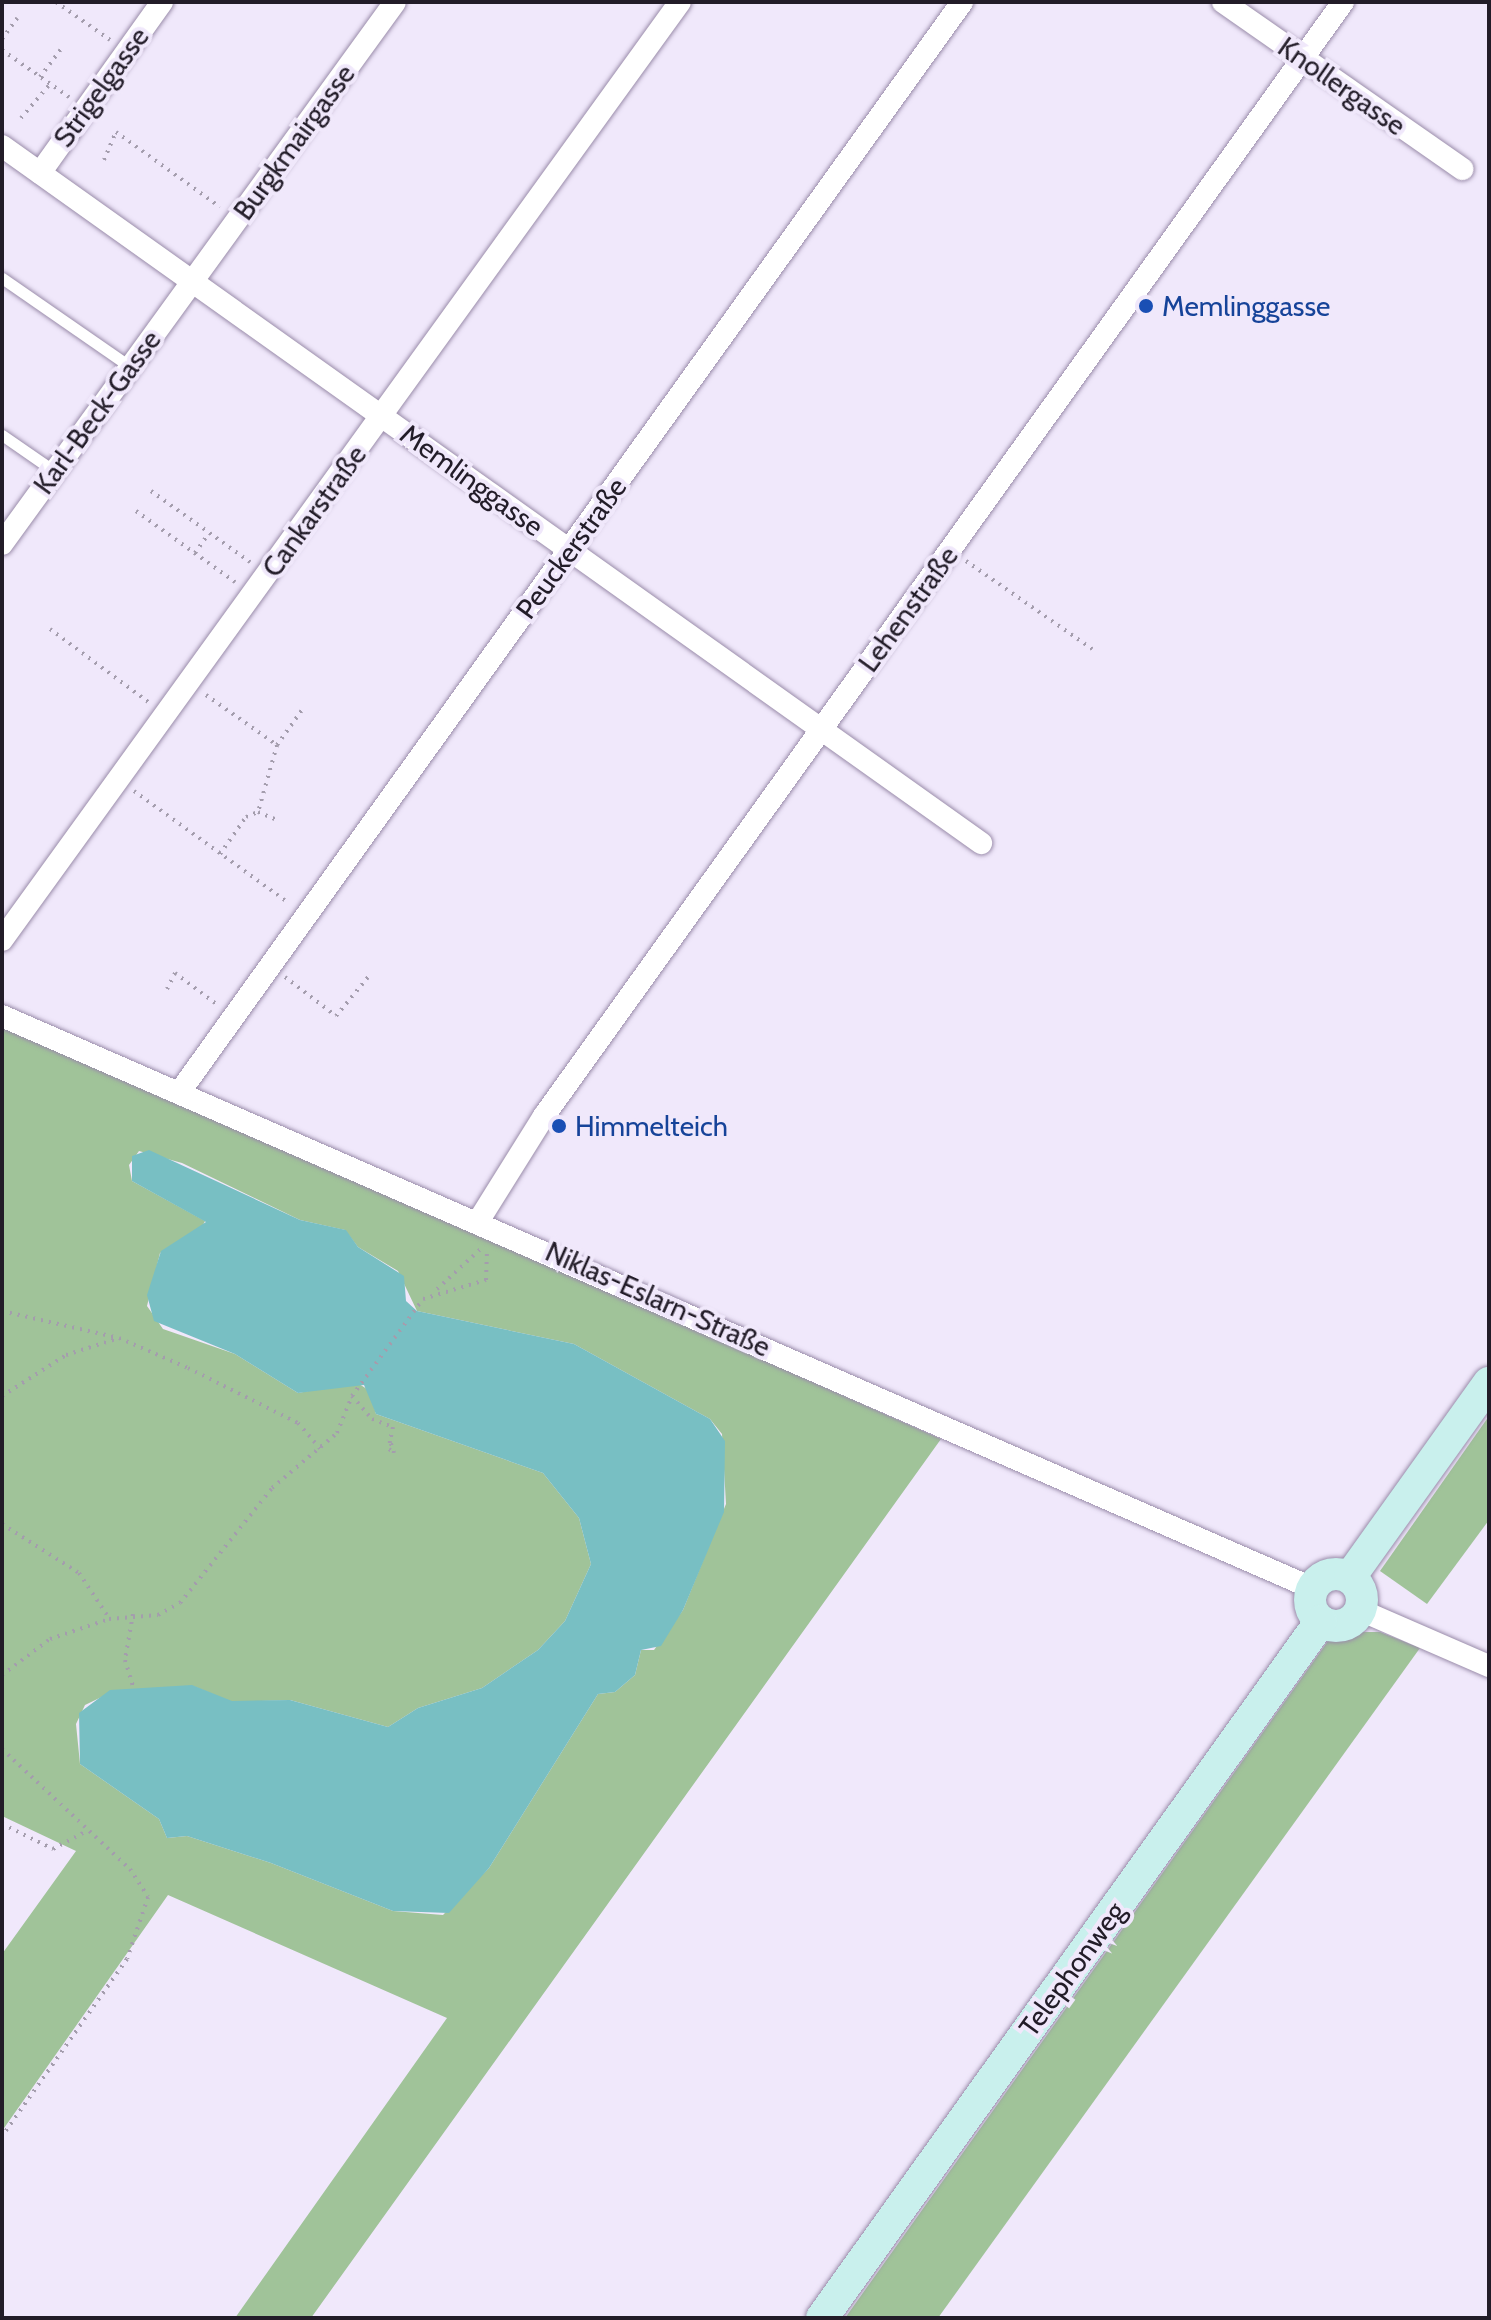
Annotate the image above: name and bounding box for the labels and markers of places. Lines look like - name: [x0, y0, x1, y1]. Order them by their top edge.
- place label: Memlinggasse: [1162, 289, 1330, 323]
- marker: Memlinggasse: [1137, 297, 1155, 315]
- place label: Himmelteich: [575, 1109, 728, 1143]
- marker: Himmelteich: [550, 1117, 568, 1135]

